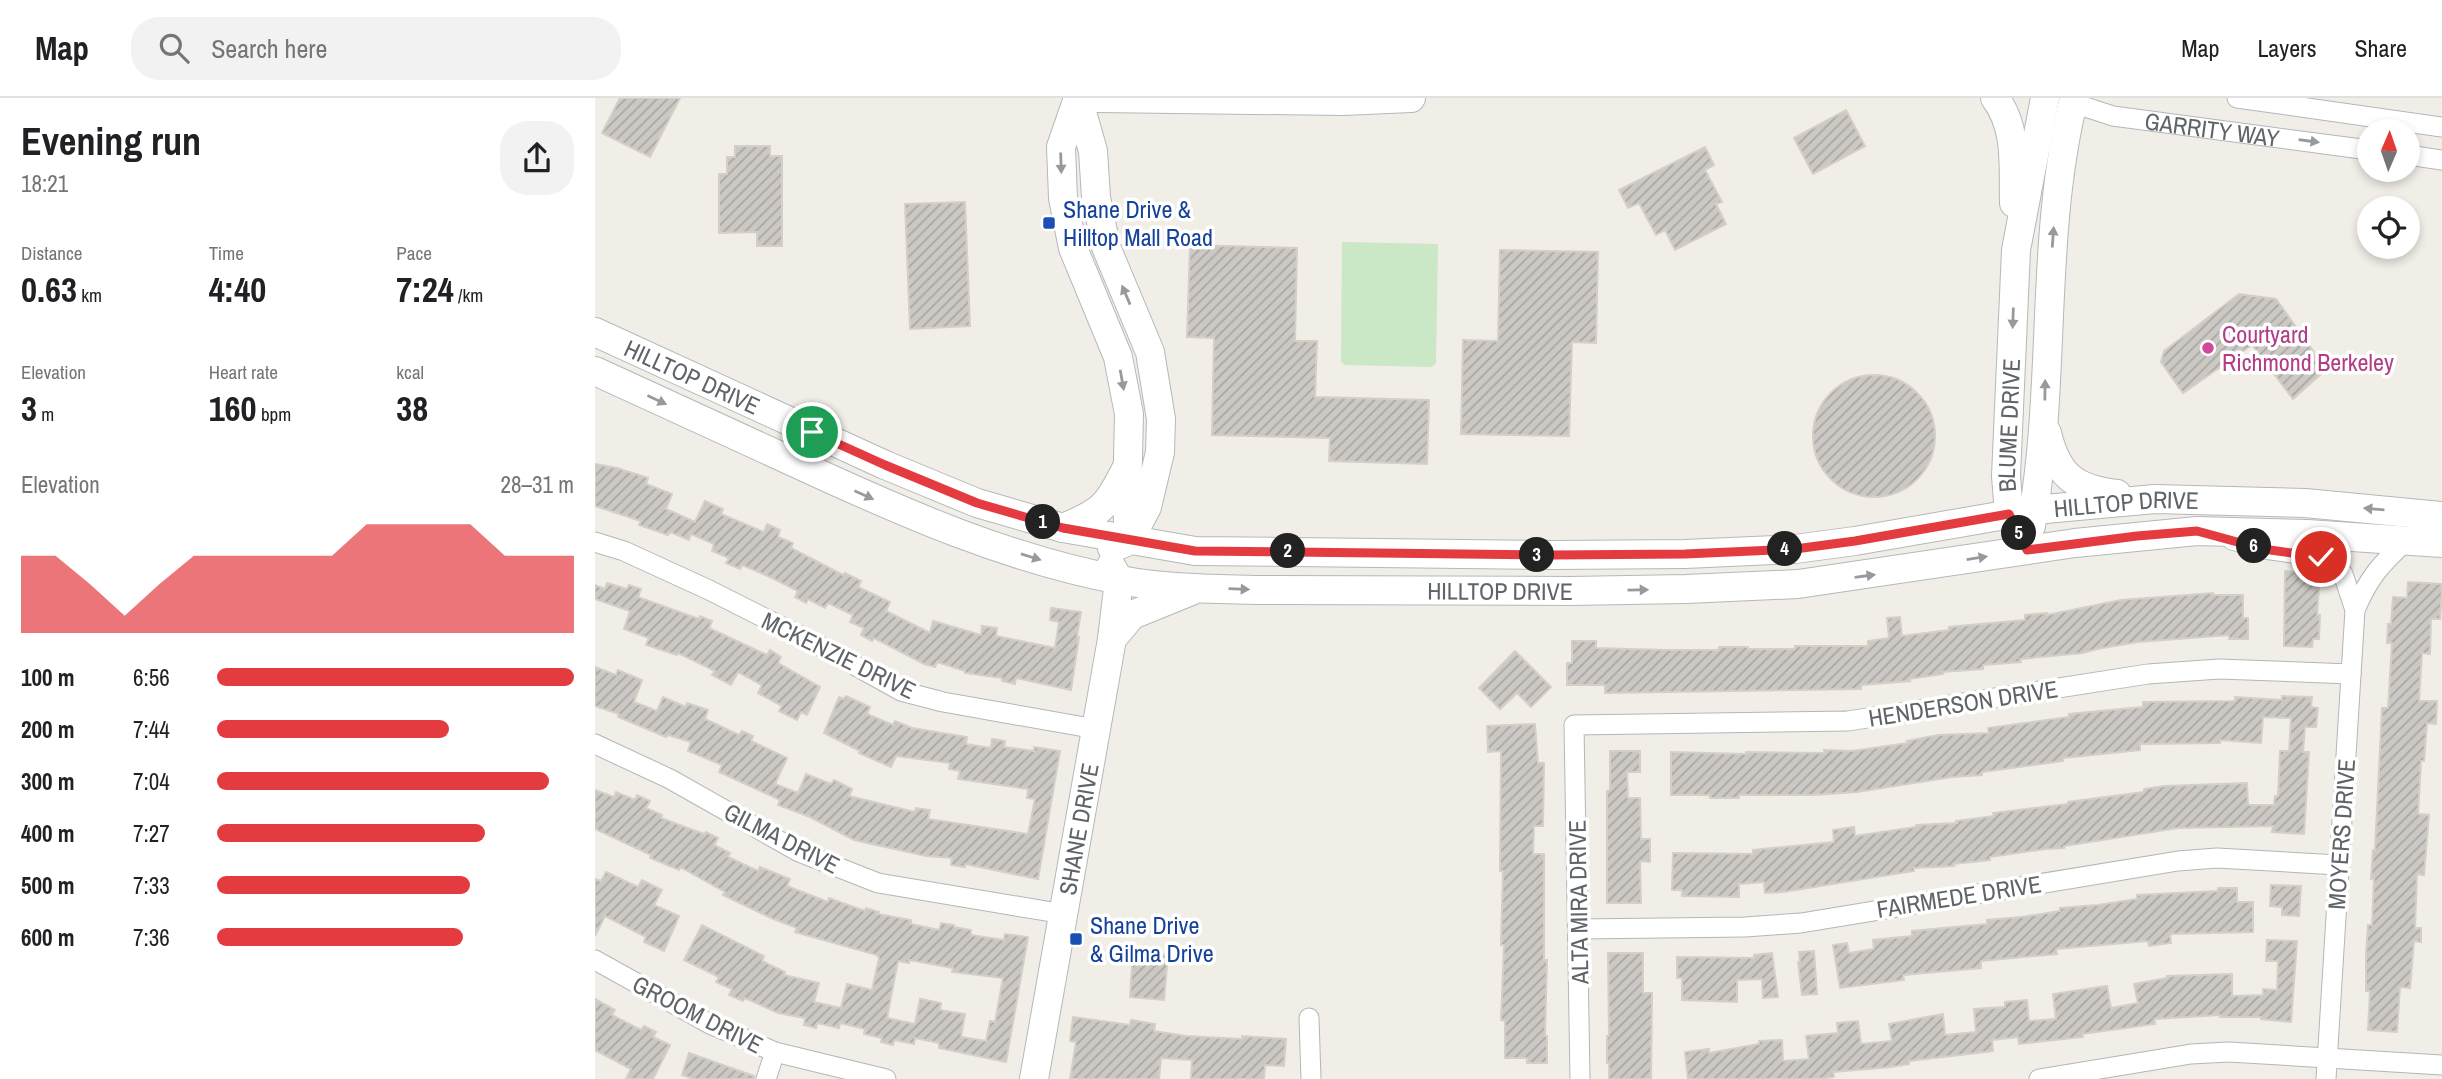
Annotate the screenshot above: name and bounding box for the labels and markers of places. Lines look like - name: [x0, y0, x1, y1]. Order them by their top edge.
- place label: Shane Drive & Hilltop Mall Road: [1063, 193, 1213, 253]
- marker: Shane Drive & Hilltop Mall Road: [1041, 215, 1057, 231]
- place label: Courtyard Richmond Berkeley: [2222, 318, 2394, 378]
- marker: Courtyard Richmond Berkeley: [2200, 340, 2216, 356]
- pin: [782, 402, 842, 462]
- pin: 1: [1025, 504, 1061, 540]
- pin: 5: [2001, 516, 2037, 550]
- pin: [2291, 527, 2351, 587]
- pin: 6: [2237, 528, 2271, 564]
- pin: 4: [1767, 532, 1803, 566]
- pin: 2: [1271, 533, 1305, 568]
- pin: 3: [1520, 538, 1555, 573]
- place label: Shane Drive & Gilma Drive: [1090, 909, 1214, 969]
- marker: Shane Drive & Gilma Drive: [1068, 931, 1084, 947]

